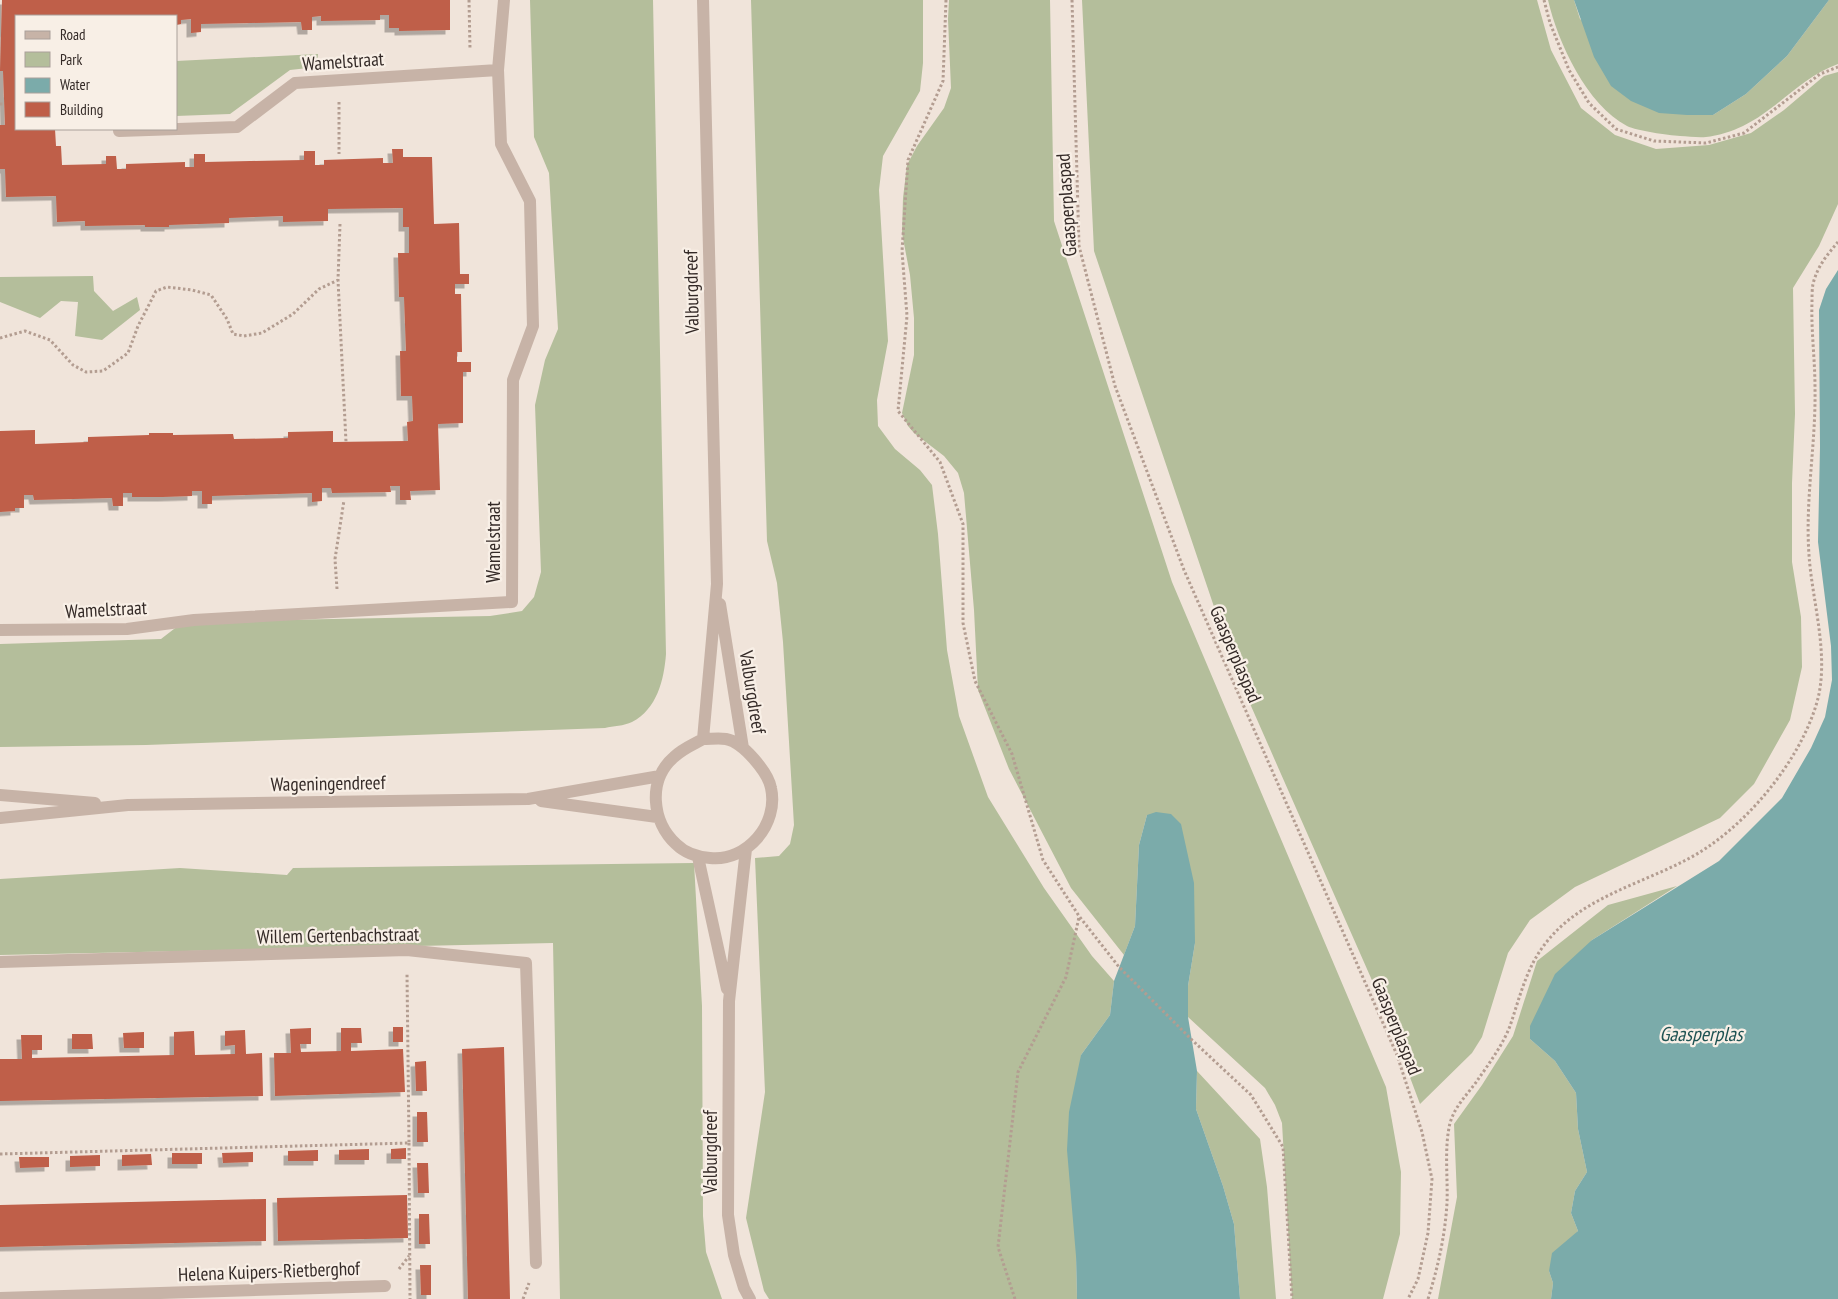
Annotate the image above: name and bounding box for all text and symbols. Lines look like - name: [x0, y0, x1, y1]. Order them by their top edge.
- legend: [15, 15, 178, 130]
- text: Road: [60, 25, 86, 44]
- street label: Wamelstraat: [301, 46, 385, 76]
- text: Park: [60, 50, 82, 69]
- text: Water: [60, 75, 91, 94]
- text: Building: [60, 100, 103, 119]
- street label: Gaasperplaspad: [1050, 153, 1082, 257]
- street label: Valburgdreef: [678, 249, 704, 335]
- street label: Wamelstraat: [481, 500, 505, 583]
- street label: Wamelstraat: [65, 595, 148, 623]
- street label: Gaasperplaspad: [1205, 602, 1267, 706]
- street label: Valburgdreef: [734, 648, 772, 736]
- street label: Wageningendreef: [270, 770, 387, 796]
- street label: Willem Gertenbachstraat: [257, 922, 420, 948]
- street label: Gaasperplaspad: [1367, 974, 1427, 1078]
- water label: Gaasperplas: [1659, 1021, 1745, 1047]
- street label: Valburgdreef: [698, 1109, 722, 1195]
- street label: Helena Kuipers-Rietberghof: [178, 1256, 361, 1286]

